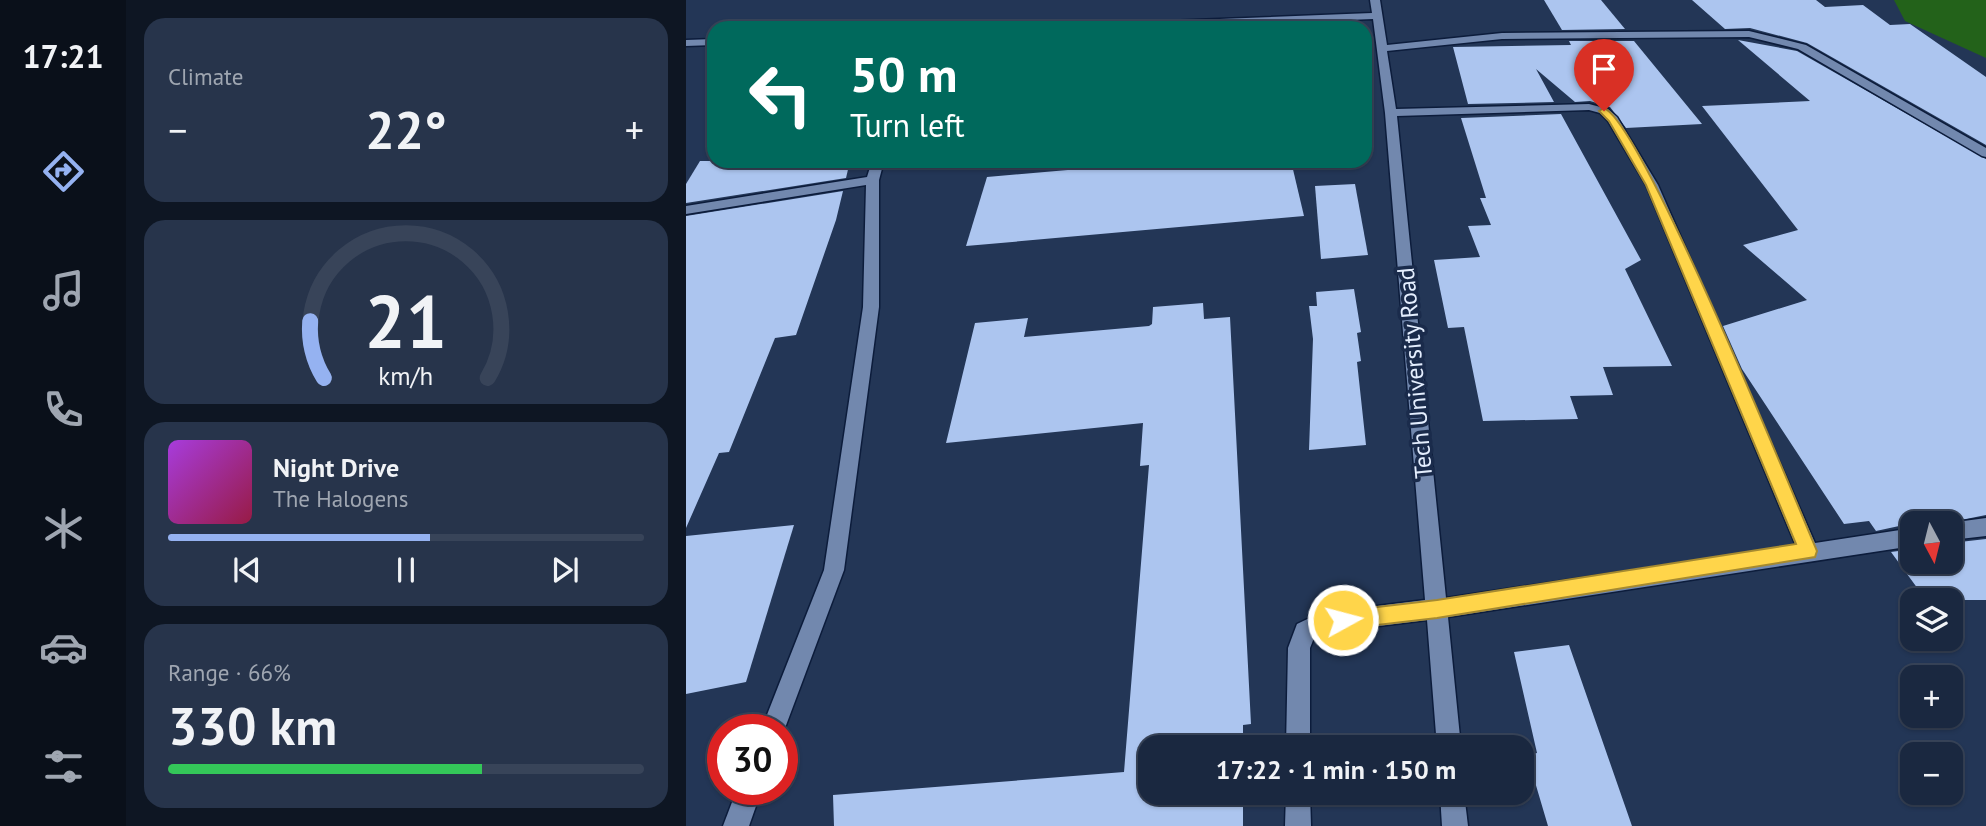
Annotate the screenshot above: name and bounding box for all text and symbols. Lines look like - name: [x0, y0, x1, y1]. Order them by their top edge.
- text: 17:21: [22, 35, 104, 77]
- pin: [1574, 39, 1634, 111]
- text: 50 m: [850, 42, 957, 106]
- icon: left: [735, 49, 826, 140]
- icon: arrive: [1585, 50, 1623, 88]
- text: Climate: [168, 62, 243, 91]
- text: 22°: [365, 96, 447, 163]
- text: Turn left: [850, 104, 965, 146]
- text: −: [168, 105, 187, 154]
- text: +: [625, 105, 644, 154]
- icon: directions: [39, 147, 88, 196]
- icon: music: [39, 266, 88, 315]
- street label: Tech University Road: [1390, 266, 1439, 480]
- text: 21: [365, 274, 447, 368]
- text: km/h: [379, 360, 433, 392]
- icon: phone: [39, 385, 88, 434]
- text: Night Drive: [273, 451, 399, 484]
- text: The Halogens: [273, 484, 408, 513]
- icon: climate: [39, 504, 88, 553]
- north arrow: [1900, 511, 1964, 574]
- map controls: [1900, 511, 1963, 805]
- icon: previous: [228, 551, 266, 589]
- icon: pause: [387, 551, 425, 589]
- icon: next: [546, 551, 584, 589]
- position arrow: [1306, 583, 1380, 657]
- button: layers: [1900, 588, 1963, 651]
- icon: car: [39, 623, 88, 672]
- text: Range · 66%: [168, 658, 291, 687]
- button: +: [1900, 665, 1963, 728]
- text: 330 km: [168, 692, 337, 759]
- speed limit sign: 30: [707, 714, 798, 805]
- icon: filters: [39, 742, 88, 791]
- button: −: [1900, 742, 1963, 805]
- text: 17:22 · 1 min · 150 m: [1216, 753, 1456, 786]

